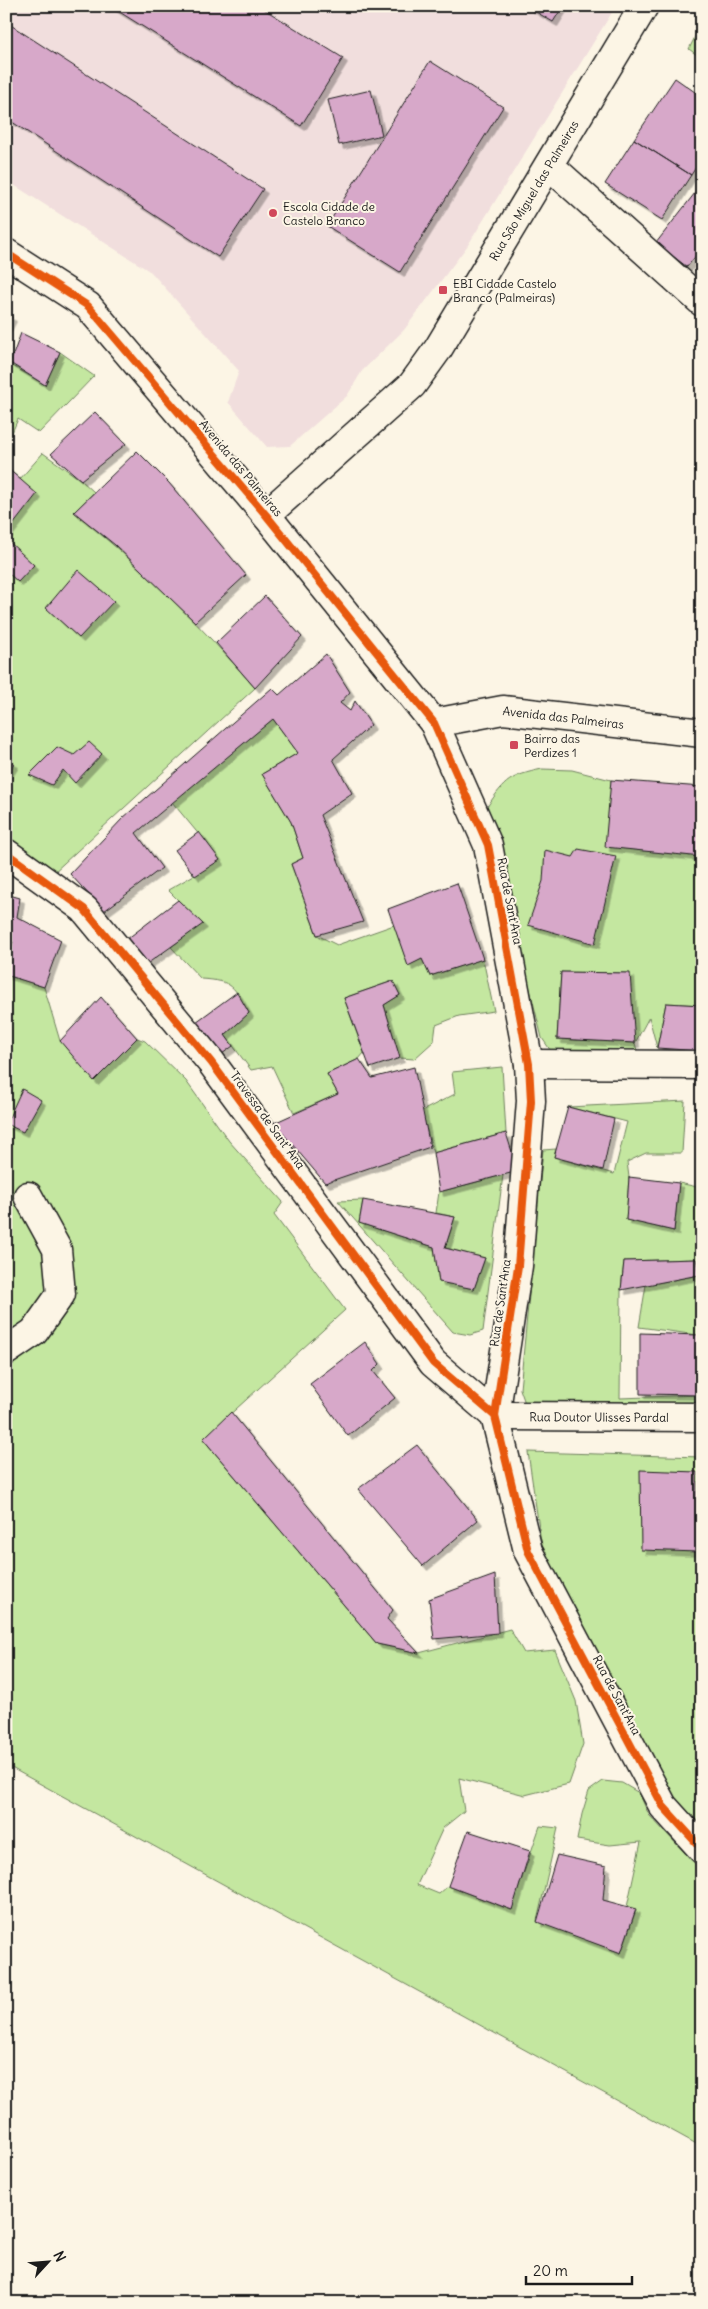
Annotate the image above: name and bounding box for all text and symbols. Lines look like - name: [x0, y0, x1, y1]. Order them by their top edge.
- street label: Rua São Miguel das Palmeiras: [485, 117, 581, 263]
- place label: Escola Cidade de Castelo Branco: [283, 199, 375, 228]
- marker: Escola Cidade de Castelo Branco: [267, 207, 279, 219]
- place label: EBI Cidade Castelo Branco (Palmeiras): [453, 276, 557, 305]
- marker: EBI Cidade Castelo Branco (Palmeiras): [437, 284, 449, 296]
- street label: Avenida das Palmeiras: [196, 417, 286, 519]
- street label: Avenida das Palmeiras: [502, 703, 625, 731]
- place label: Bairro das Perdizes 1: [524, 731, 580, 760]
- marker: Bairro das Perdizes 1: [508, 739, 520, 751]
- street label: Rua de Sant'Ana: [494, 856, 526, 946]
- street label: Travessa de Sant' Ana: [227, 1068, 309, 1172]
- street label: Rua de Sant'Ana: [486, 1258, 514, 1348]
- street label: Rua Doutor Ulisses Pardal: [529, 1409, 669, 1424]
- street label: Rua de Sant'Ana: [590, 1652, 644, 1738]
- north arrow: [22, 2236, 72, 2286]
- text: N: [49, 2248, 70, 2265]
- scale bar: [526, 2254, 632, 2286]
- text: 20 m: [533, 2261, 568, 2280]

